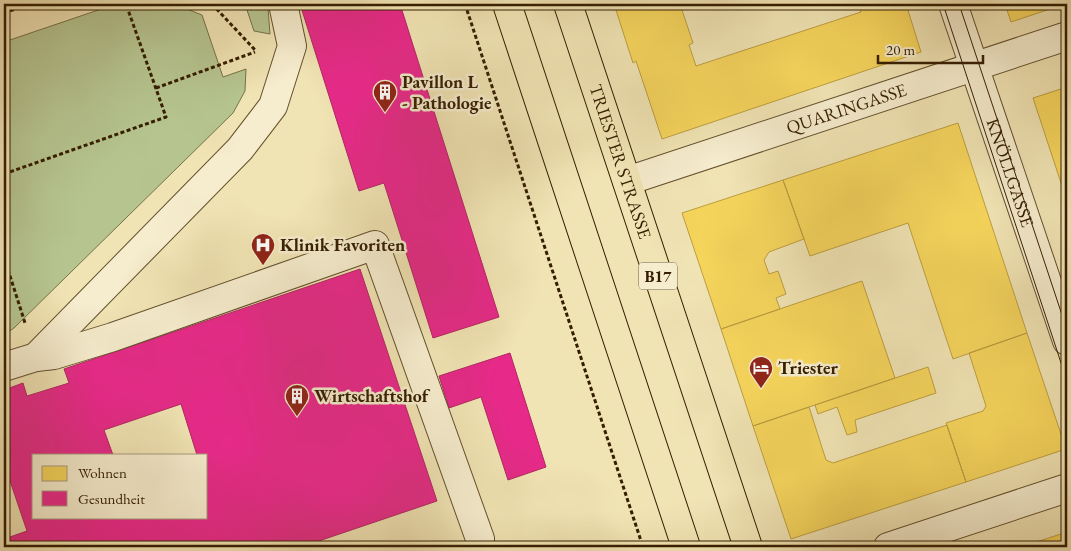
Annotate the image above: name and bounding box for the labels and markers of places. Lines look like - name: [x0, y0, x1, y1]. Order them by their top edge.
- place label: Pavillon L - Pathologie: [402, 70, 492, 114]
- building icon: Pavillon L - Pathologie: [372, 79, 398, 113]
- hospital icon: Klinik Favoriten: [250, 232, 276, 266]
- place label: Klinik Favoriten: [280, 233, 405, 256]
- hotel icon: Triester: [748, 355, 774, 389]
- place label: Triester: [778, 356, 838, 379]
- building icon: Wirtschaftshof: [284, 383, 310, 417]
- place label: Wirtschaftshof: [314, 384, 431, 407]

